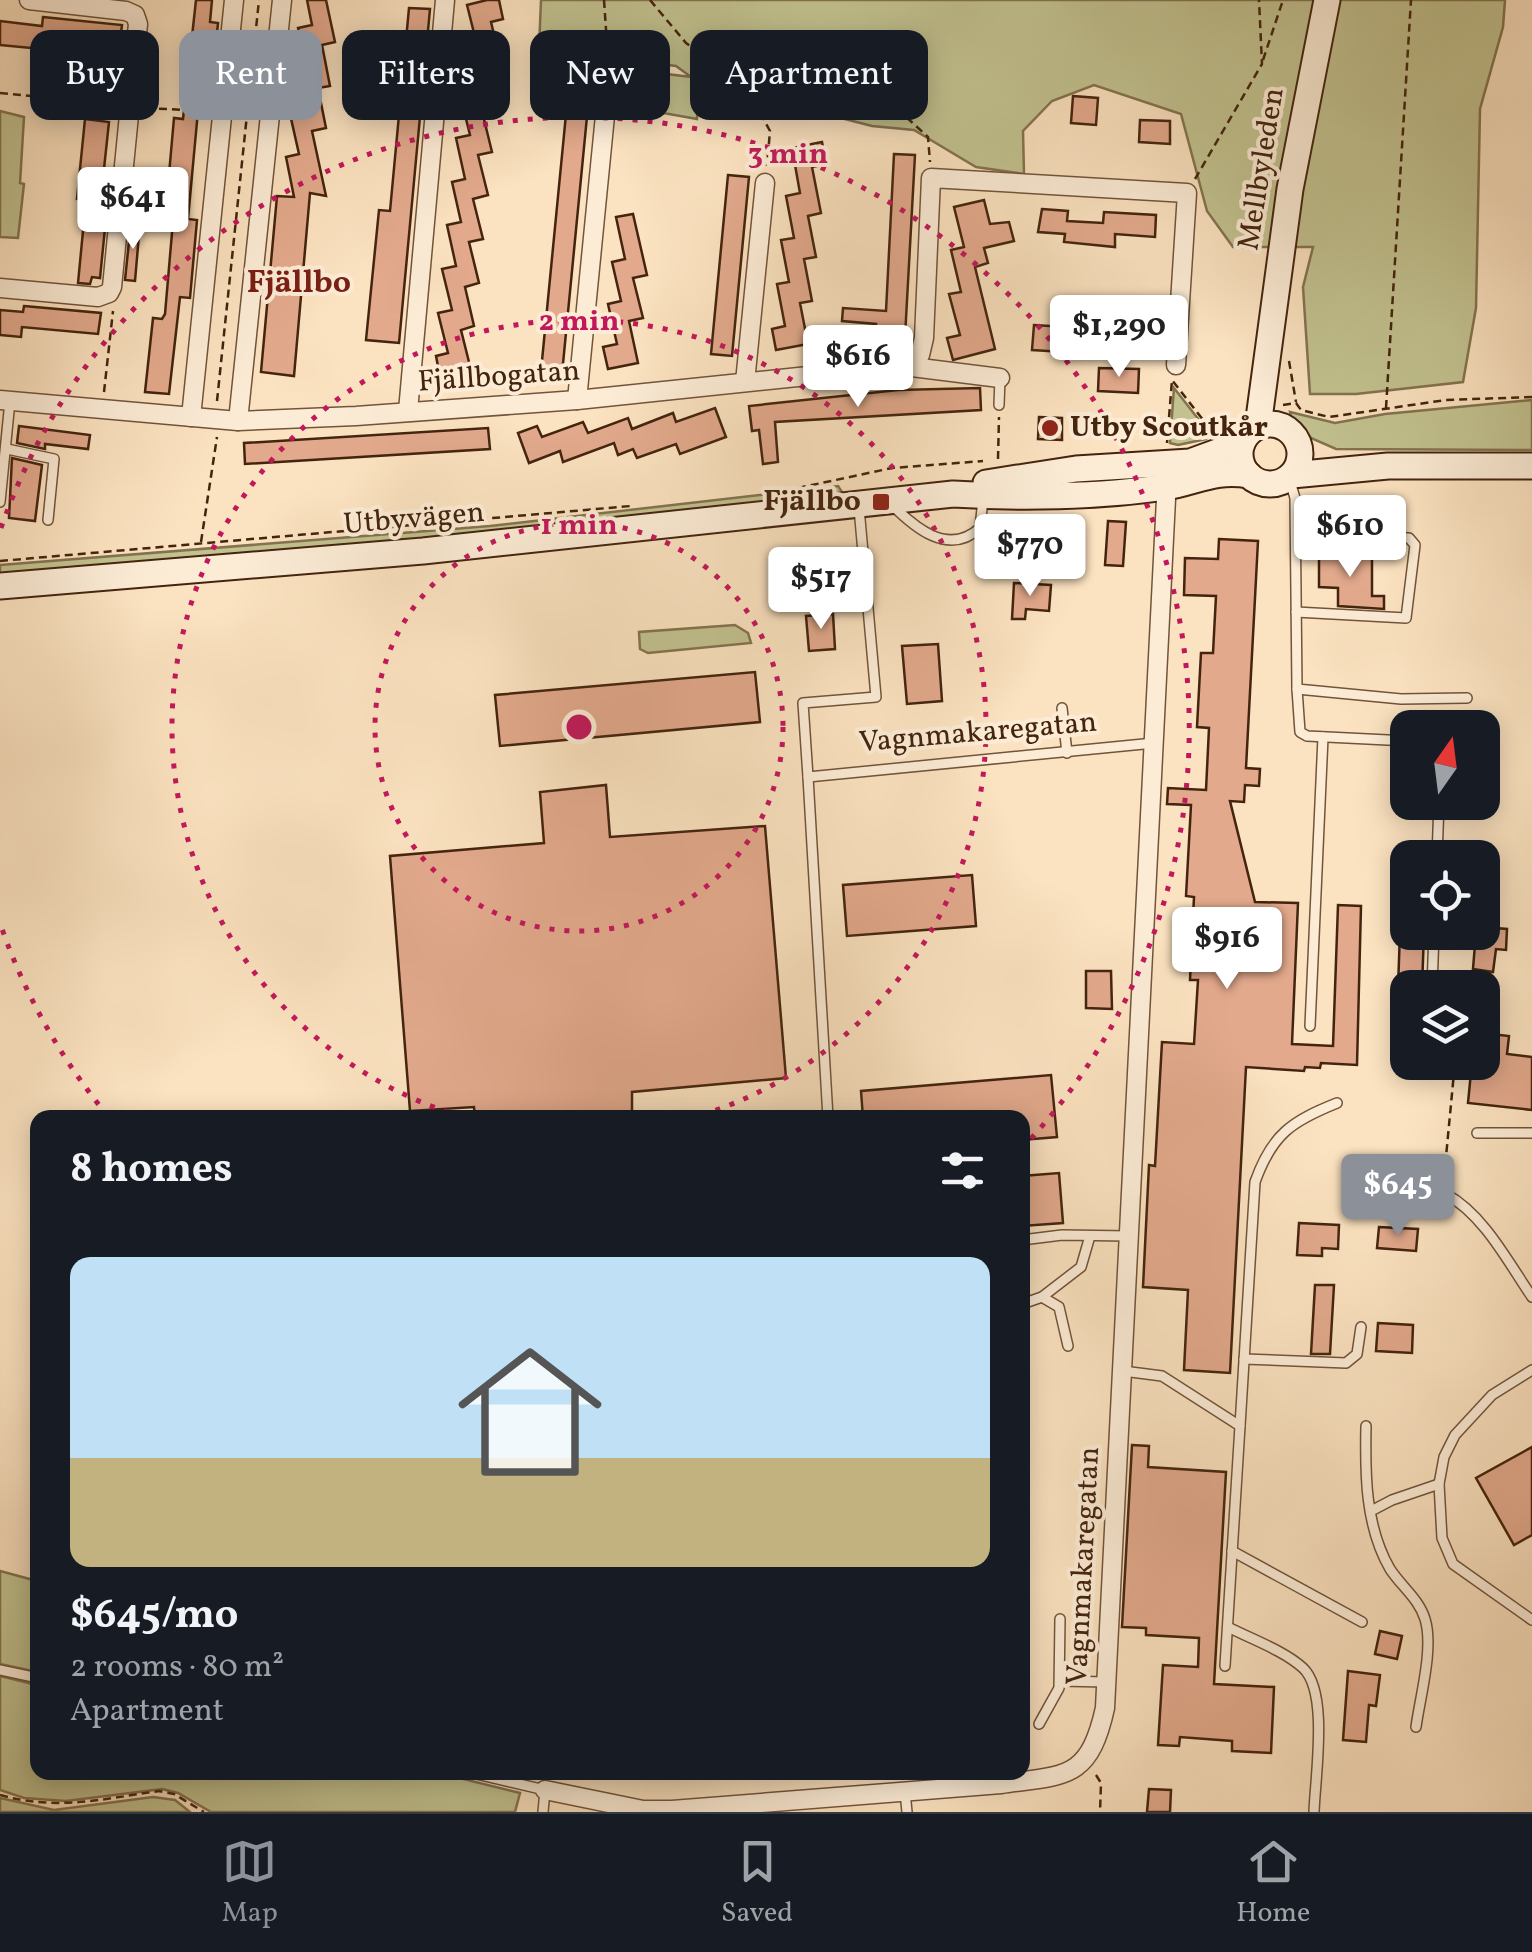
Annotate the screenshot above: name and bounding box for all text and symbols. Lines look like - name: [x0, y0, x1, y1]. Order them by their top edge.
- chip: Buy: [30, 30, 159, 120]
- chip: Rent: [179, 30, 322, 120]
- chip: Filters: [342, 30, 510, 120]
- chip: New: [530, 30, 670, 120]
- chip: Apartment: [690, 30, 928, 120]
- street label: Mellbyleden: [1228, 85, 1296, 253]
- text: 3 min: [748, 134, 828, 176]
- pin: $641: [74, 167, 192, 252]
- text: $641: [99, 177, 167, 221]
- district label: Fjällbo: [247, 262, 351, 306]
- pin: $1,290: [1038, 295, 1200, 380]
- text: 2 min: [539, 301, 619, 343]
- text: $1,290: [1072, 305, 1166, 349]
- pin: $616: [799, 325, 917, 410]
- text: $616: [825, 335, 891, 379]
- street label: Fjällbogatan: [416, 350, 582, 404]
- place label: Utby Scoutkår: [1070, 407, 1268, 449]
- marker: Utby Scoutkår: [1039, 417, 1061, 439]
- place label: Fjällbo: [763, 481, 861, 523]
- marker: Fjällbo: [870, 491, 892, 513]
- street label: Utbyvägen: [342, 492, 486, 546]
- pin: $610: [1291, 495, 1409, 580]
- text: 1 min: [540, 505, 618, 547]
- text: $610: [1316, 505, 1384, 549]
- pin: $770: [971, 514, 1089, 599]
- text: $770: [996, 524, 1064, 568]
- pin: $517: [762, 547, 880, 632]
- text: $517: [790, 557, 852, 601]
- street label: Vagnmakaregatan: [857, 702, 1099, 764]
- centre of rings: [561, 709, 597, 745]
- north arrow: [1390, 710, 1500, 820]
- map controls: [1390, 710, 1500, 1080]
- button: locate: [1390, 840, 1500, 950]
- pin: $916: [1168, 907, 1286, 992]
- text: $916: [1194, 917, 1260, 961]
- button: layers: [1390, 970, 1500, 1080]
- text: 8 homes: [70, 1141, 233, 1200]
- icon: filters: [935, 1143, 990, 1198]
- pin: $645: [1339, 1154, 1457, 1239]
- text: $645: [1363, 1164, 1433, 1208]
- icon: home: [440, 1322, 620, 1502]
- street label: Vagnmakaregatan: [1057, 1446, 1111, 1686]
- text: $645/mo: [70, 1587, 239, 1646]
- text: 2 rooms · 80 m²: [70, 1646, 284, 1690]
- text: Apartment: [70, 1690, 224, 1734]
- tab: Map: [222, 1834, 278, 1933]
- tab: Saved: [721, 1834, 793, 1933]
- tab: Home: [1236, 1834, 1310, 1933]

